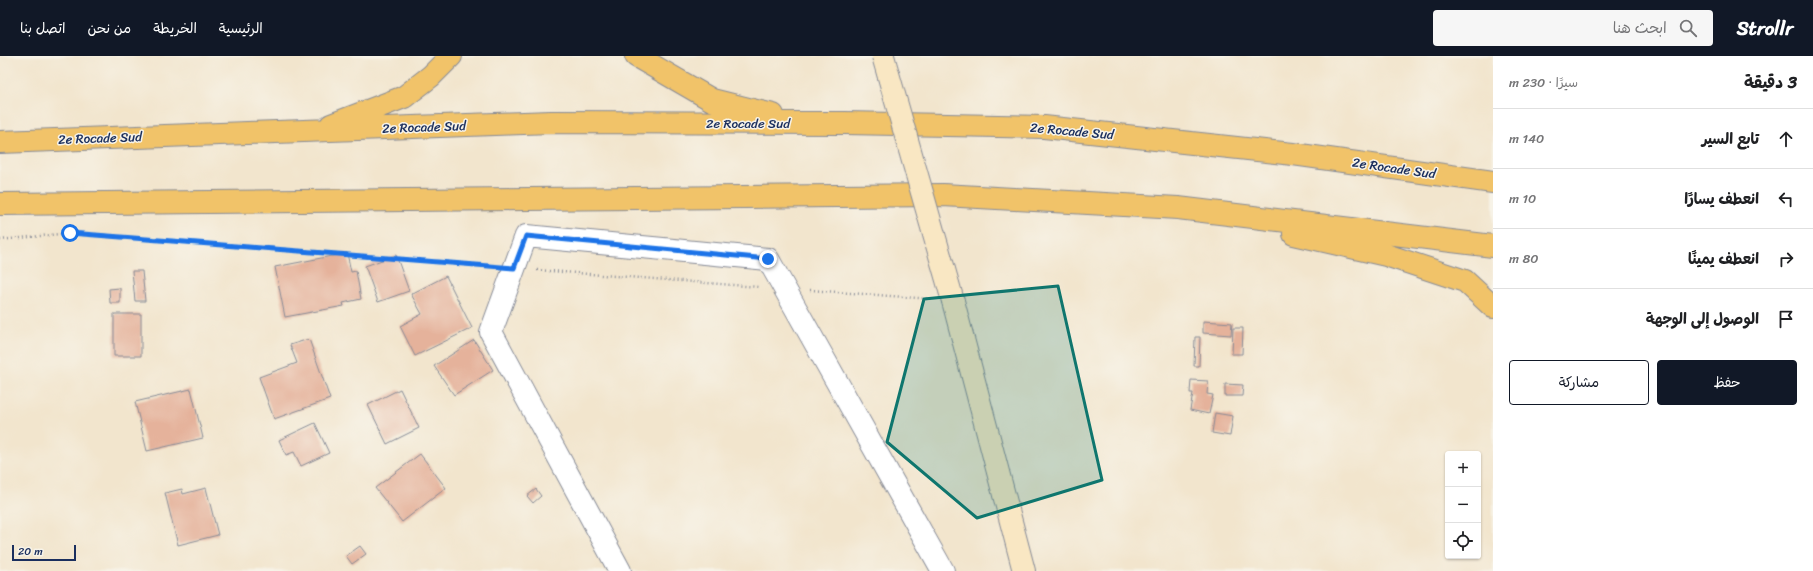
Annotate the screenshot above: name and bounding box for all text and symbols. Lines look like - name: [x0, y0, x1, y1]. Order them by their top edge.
- search box: [1433, 10, 1713, 46]
- text: Strollr: [1737, 12, 1793, 45]
- text: ابحث هنا: [1613, 15, 1667, 41]
- text: اتصل بنا: [20, 16, 66, 41]
- text: من نحن: [88, 16, 131, 41]
- text: الخريطة: [153, 16, 197, 41]
- text: الرئيسية: [219, 16, 263, 41]
- icon: search: [1677, 17, 1699, 39]
- text: 3 دقيقة: [1744, 67, 1797, 97]
- text: سيرًا · 230 m: [1509, 71, 1578, 94]
- street label: 2e Rocade Sud: [706, 112, 791, 135]
- street label: 2e Rocade Sud: [382, 114, 468, 140]
- street label: 2e Rocade Sud: [1029, 116, 1116, 146]
- street label: 2e Rocade Sud: [58, 125, 144, 151]
- text: تابع السير: [1702, 126, 1759, 152]
- text: 140 m: [1509, 127, 1544, 150]
- icon: ahead: [1775, 128, 1797, 150]
- street label: 2e Rocade Sud: [1351, 151, 1438, 185]
- text: انعطف يسارًا: [1684, 186, 1759, 212]
- text: 10 m: [1509, 187, 1536, 210]
- icon: left: [1775, 188, 1797, 210]
- route start: [61, 224, 79, 242]
- text: انعطف يمينًا: [1688, 246, 1759, 272]
- text: 80 m: [1509, 247, 1538, 270]
- icon: right: [1775, 248, 1797, 270]
- route end: [759, 250, 777, 268]
- text: الوصول إلى الوجهة: [1646, 306, 1759, 332]
- icon: arrive: [1775, 308, 1797, 330]
- button: مشاركة: [1509, 360, 1649, 405]
- button: حفظ: [1657, 360, 1797, 405]
- map controls: [1445, 451, 1481, 559]
- button: +: [1445, 451, 1481, 487]
- button: −: [1445, 487, 1481, 523]
- button: locate: [1445, 523, 1481, 559]
- text: 20 m: [18, 542, 43, 561]
- scale bar: [12, 543, 76, 562]

